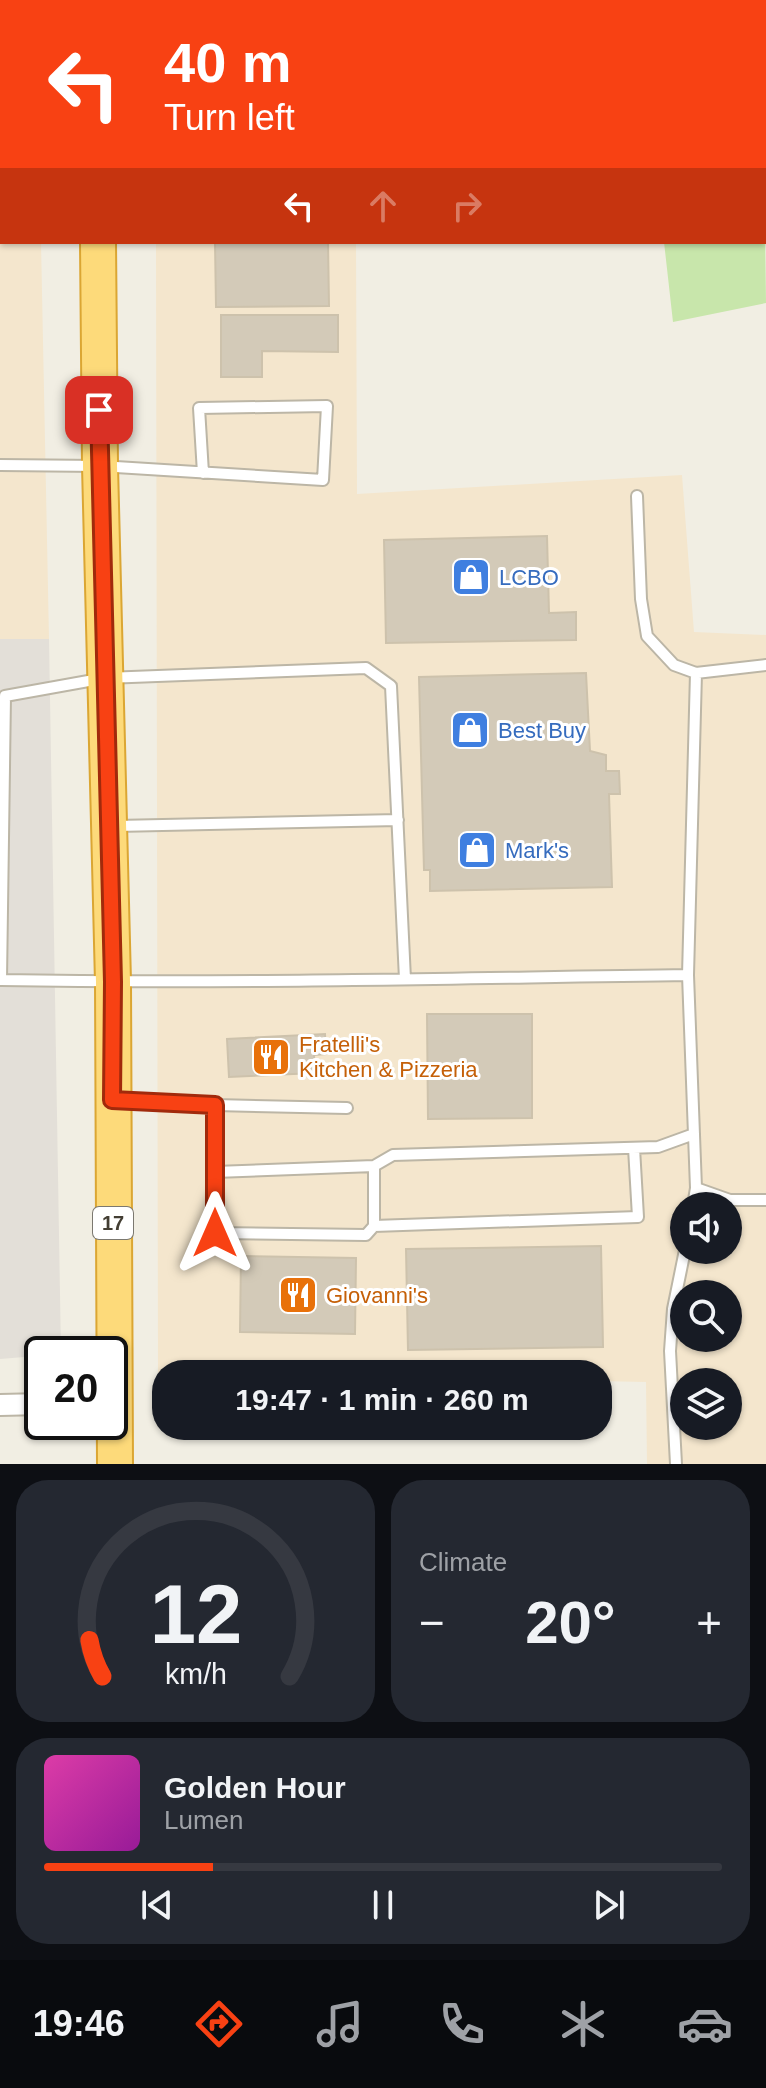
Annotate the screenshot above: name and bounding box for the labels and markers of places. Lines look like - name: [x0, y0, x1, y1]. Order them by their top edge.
- pin: [65, 376, 133, 444]
- shop icon: LCBO: [450, 556, 492, 598]
- place label: LCBO: [499, 565, 559, 590]
- shop icon: Best Buy: [449, 709, 491, 751]
- place label: Best Buy: [498, 718, 586, 743]
- shop icon: Mark's: [456, 829, 498, 871]
- place label: Mark's: [505, 838, 569, 863]
- place label: Fratelli's Kitchen & Pizzeria: [299, 1032, 478, 1082]
- restaurant icon: Fratelli's Kitchen & Pizzeria: [250, 1036, 292, 1078]
- restaurant icon: Giovanni's: [277, 1274, 319, 1316]
- place label: Giovanni's: [326, 1283, 428, 1308]

